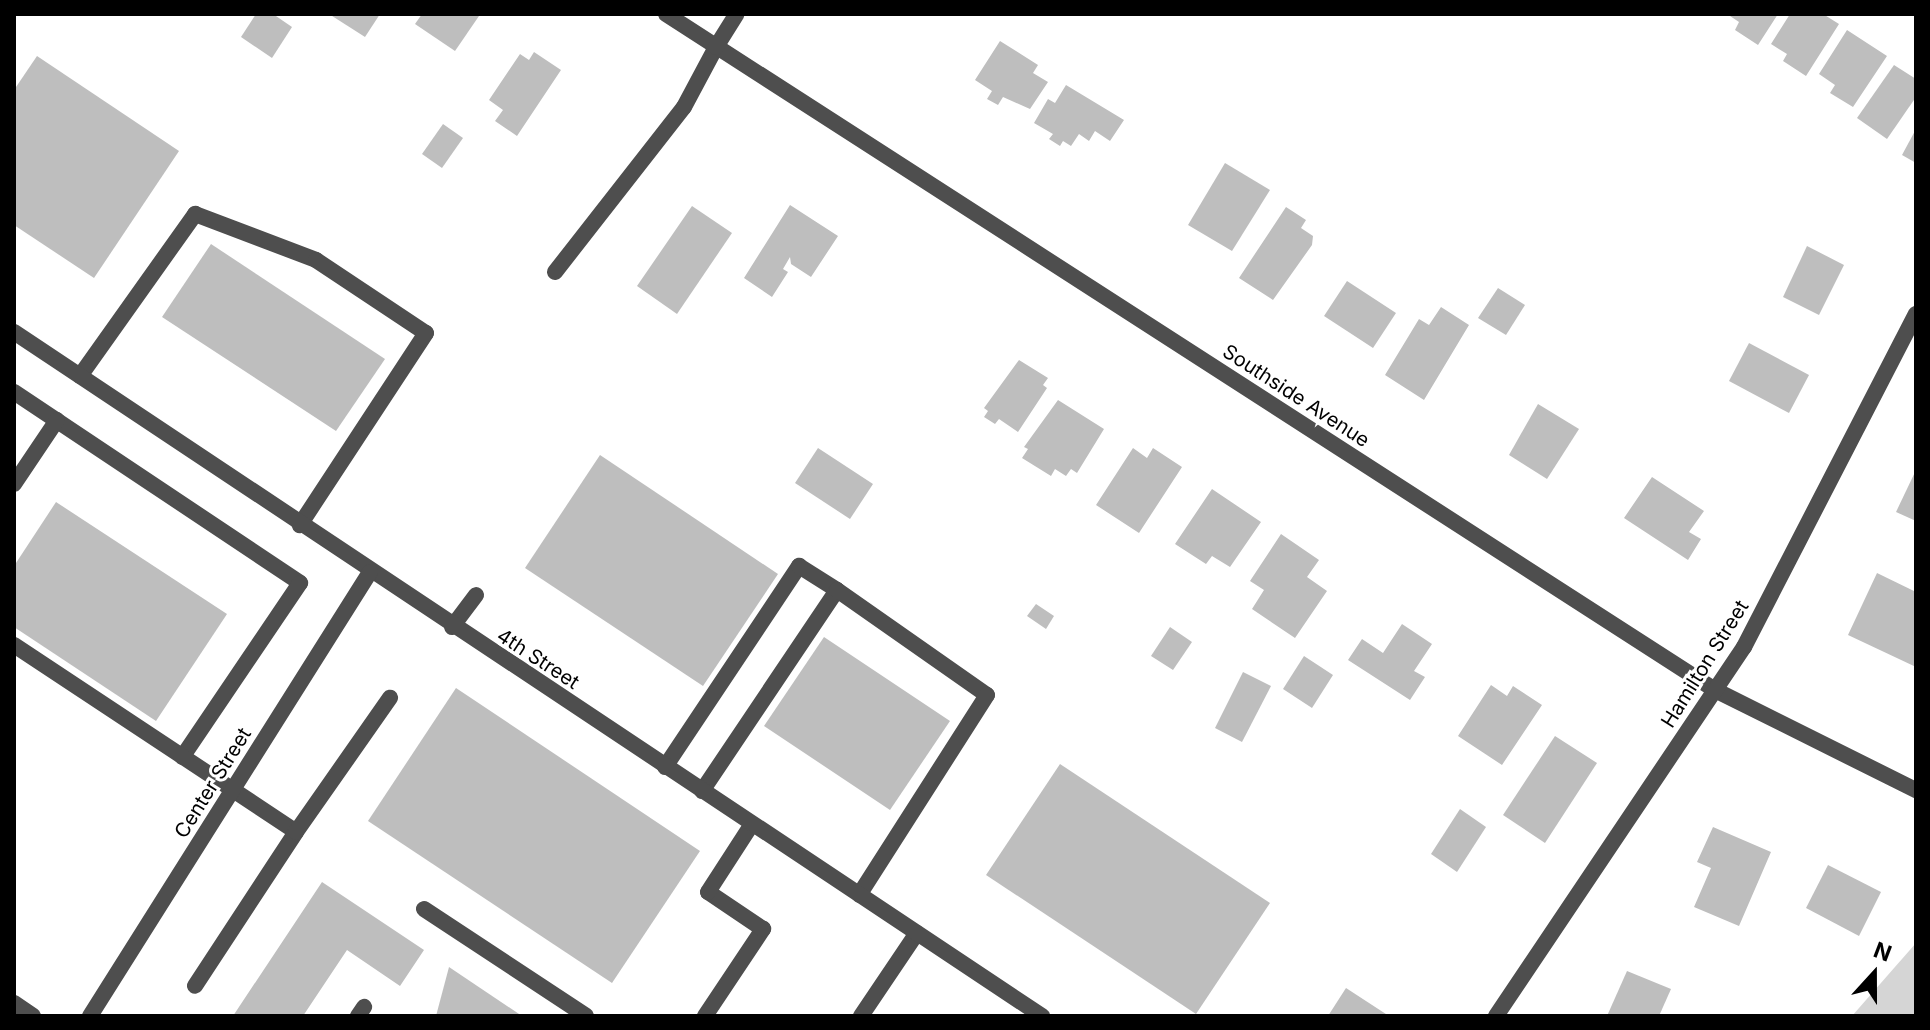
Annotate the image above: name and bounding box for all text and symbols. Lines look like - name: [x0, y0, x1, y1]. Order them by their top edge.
- street label: Southside Avenue: [1218, 340, 1374, 452]
- street label: Hamilton Street: [1656, 596, 1754, 732]
- street label: 4th Street: [492, 624, 584, 694]
- street label: Center Street: [170, 723, 256, 843]
- north arrow: [1834, 934, 1914, 1014]
- text: N: [1870, 936, 1895, 967]

